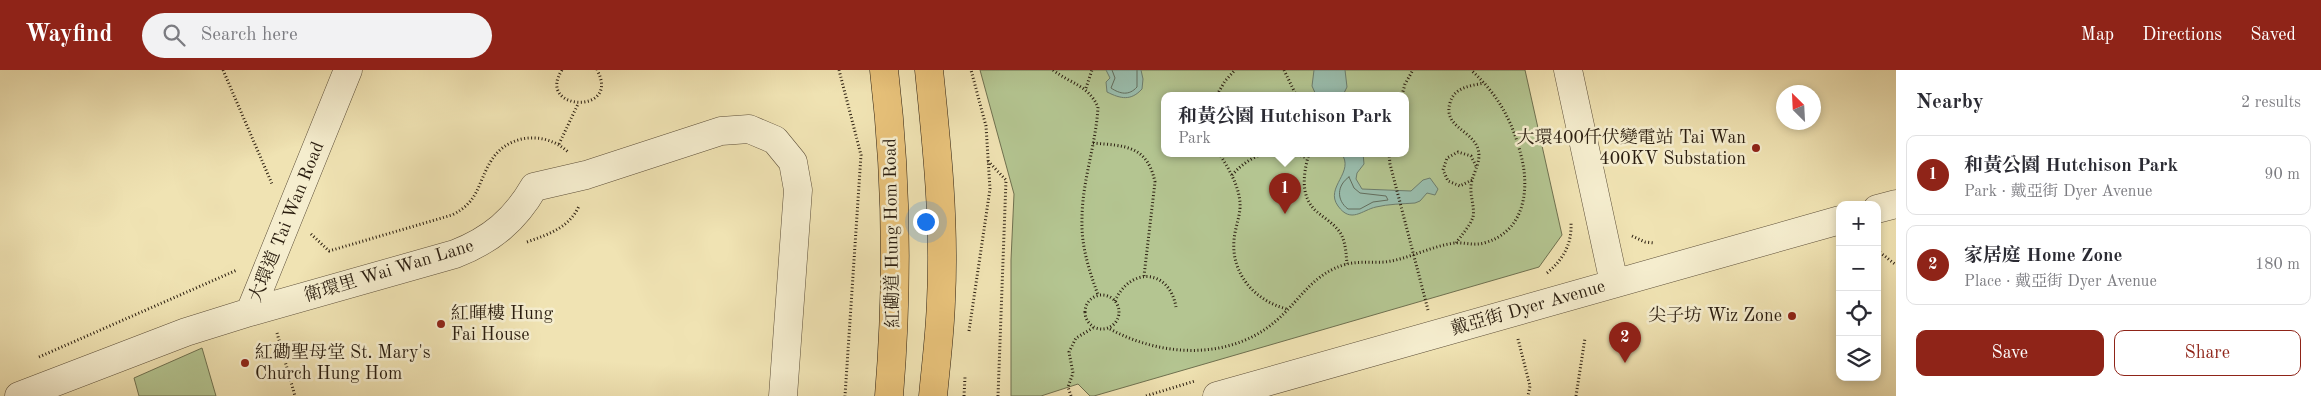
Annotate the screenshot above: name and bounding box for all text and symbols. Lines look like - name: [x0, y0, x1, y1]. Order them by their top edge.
- search box: [142, 13, 492, 58]
- icon: search: [160, 21, 188, 49]
- text: Wayfind: [25, 23, 112, 47]
- text: Search here: [200, 26, 298, 45]
- text: Map: [2081, 26, 2114, 44]
- text: Directions: [2142, 26, 2222, 44]
- text: Saved: [2250, 26, 2296, 44]
- north arrow: [1776, 85, 1821, 130]
- popup: [1161, 92, 1409, 157]
- text: Nearby: [1916, 92, 1984, 113]
- text: 2 results: [2241, 95, 2301, 111]
- text: 和黃公園 Hutchison Park: [1178, 108, 1392, 127]
- place label: 大環400仟伏變電站 Tai Wan 400KV Substation: [1517, 127, 1746, 168]
- text: Park: [1178, 131, 1211, 147]
- street label: 大環道 Tai Wan Road: [245, 138, 327, 305]
- street label: 紅磡道 Hung Hom Road: [879, 138, 903, 328]
- marker: 大環400仟伏變電站 Tai Wan 400KV Substation: [1750, 142, 1762, 154]
- text: 和黃公園 Hutchison Park: [1964, 157, 2178, 176]
- text: 1: [1928, 167, 1938, 183]
- text: 90 m: [2264, 167, 2300, 183]
- pin: 1: [1269, 173, 1301, 214]
- text: Park · 戴亞街 Dyer Avenue: [1964, 184, 2152, 200]
- map controls: [1836, 201, 1881, 381]
- button: +: [1836, 201, 1881, 246]
- your location: [913, 209, 939, 235]
- street label: 衛環里 Wai Wan Lane: [302, 235, 476, 305]
- button: −: [1836, 246, 1881, 291]
- text: 家居庭 Home Zone: [1964, 247, 2123, 266]
- text: 2: [1928, 257, 1938, 273]
- text: 180 m: [2255, 257, 2300, 273]
- text: Place · 戴亞街 Dyer Avenue: [1964, 274, 2157, 290]
- street label: 戴亞街 Dyer Avenue: [1449, 276, 1607, 339]
- button: locate: [1836, 291, 1881, 336]
- place label: 紅暉樓 Hung Fai House: [451, 303, 554, 344]
- place label: 尖子坊 Wiz Zone: [1648, 305, 1782, 325]
- marker: 尖子坊 Wiz Zone: [1786, 310, 1798, 322]
- marker: 紅暉樓 Hung Fai House: [435, 318, 447, 330]
- pin: 2: [1609, 322, 1641, 363]
- button: Save: [1916, 330, 2104, 376]
- button: Share: [2114, 330, 2301, 376]
- button: layers: [1836, 336, 1881, 381]
- place label: 紅磡聖母堂 St. Mary's Church Hung Hom: [255, 342, 431, 383]
- marker: 紅磡聖母堂 St. Mary's Church Hung Hom: [239, 357, 251, 369]

